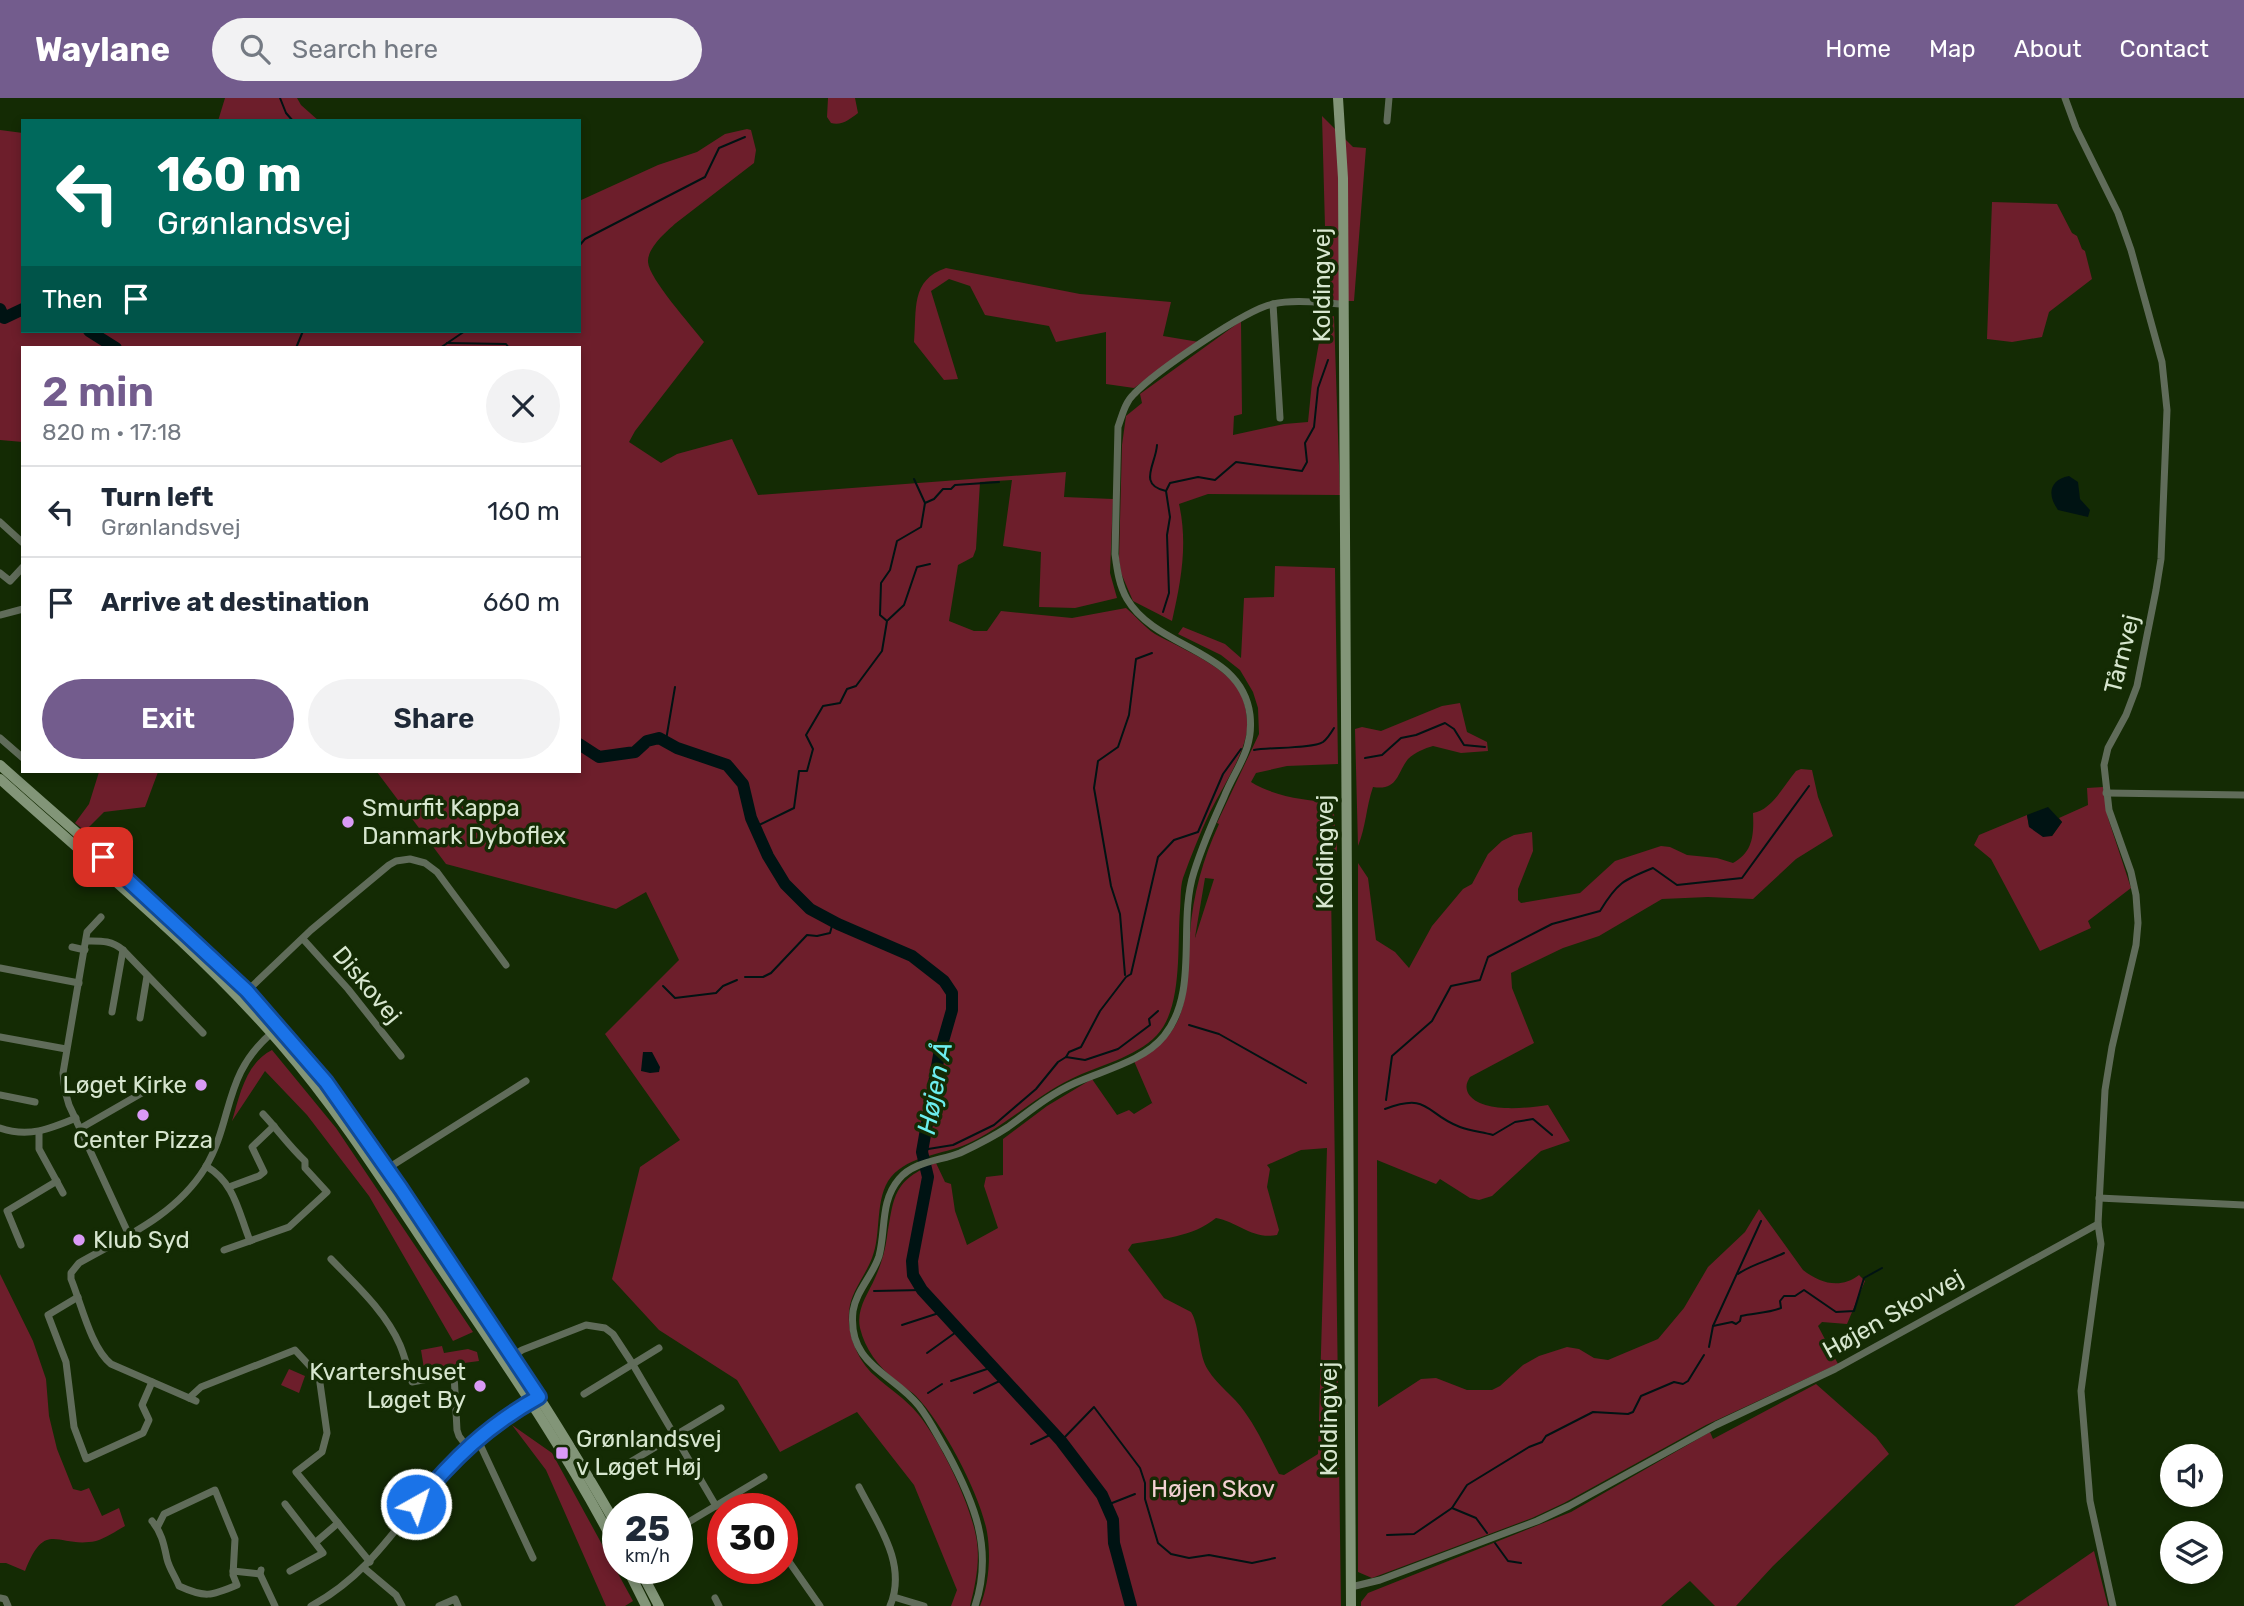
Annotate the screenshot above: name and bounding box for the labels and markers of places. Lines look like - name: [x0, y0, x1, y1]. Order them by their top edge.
- place label: Smurfit Kappa Danmark Dyboflex: [362, 794, 566, 850]
- marker: Smurfit Kappa Danmark Dyboflex: [340, 814, 356, 830]
- pin: [73, 827, 133, 887]
- place label: Løget Kirke: [62, 1071, 187, 1099]
- marker: Løget Kirke: [193, 1077, 209, 1093]
- marker: Center Pizza: [135, 1107, 151, 1123]
- place label: Center Pizza: [73, 1126, 213, 1154]
- place label: Klub Syd: [93, 1226, 190, 1254]
- marker: Klub Syd: [71, 1232, 87, 1248]
- place label: Kvartershuset Løget By: [309, 1358, 466, 1414]
- marker: Kvartershuset Løget By: [472, 1378, 488, 1394]
- place label: Grønlandsvej v Løget Høj: [576, 1425, 722, 1481]
- marker: Grønlandsvej v Løget Høj: [554, 1445, 570, 1461]

